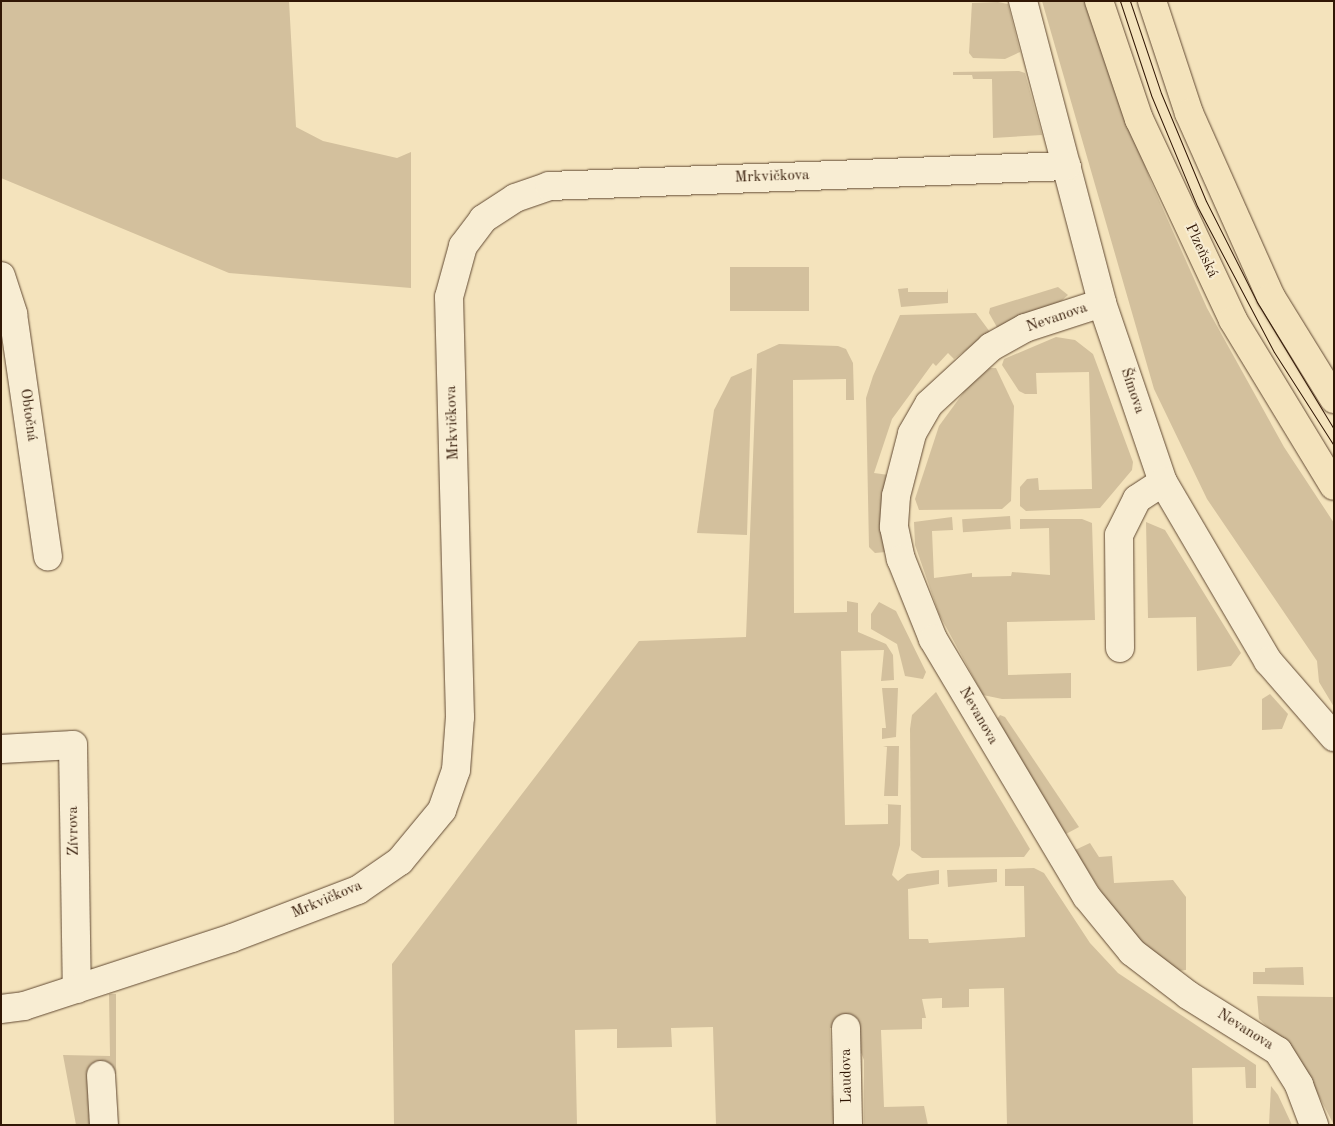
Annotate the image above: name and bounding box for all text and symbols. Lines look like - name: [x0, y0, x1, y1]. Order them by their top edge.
- street label: Mrkvičkova: [734, 167, 810, 187]
- street label: Plzeňská: [1181, 221, 1221, 281]
- street label: Nevanova: [1024, 299, 1090, 337]
- street label: Šímova: [1116, 366, 1148, 416]
- street label: Mrkvičkova: [443, 385, 463, 461]
- street label: Obtočná: [15, 388, 41, 442]
- street label: Nevanova: [954, 684, 1002, 748]
- street label: Zívrova: [65, 806, 83, 856]
- street label: Mrkvičkova: [289, 877, 365, 923]
- street label: Nevanova: [1213, 1006, 1277, 1054]
- street label: Laudova: [838, 1048, 856, 1104]

